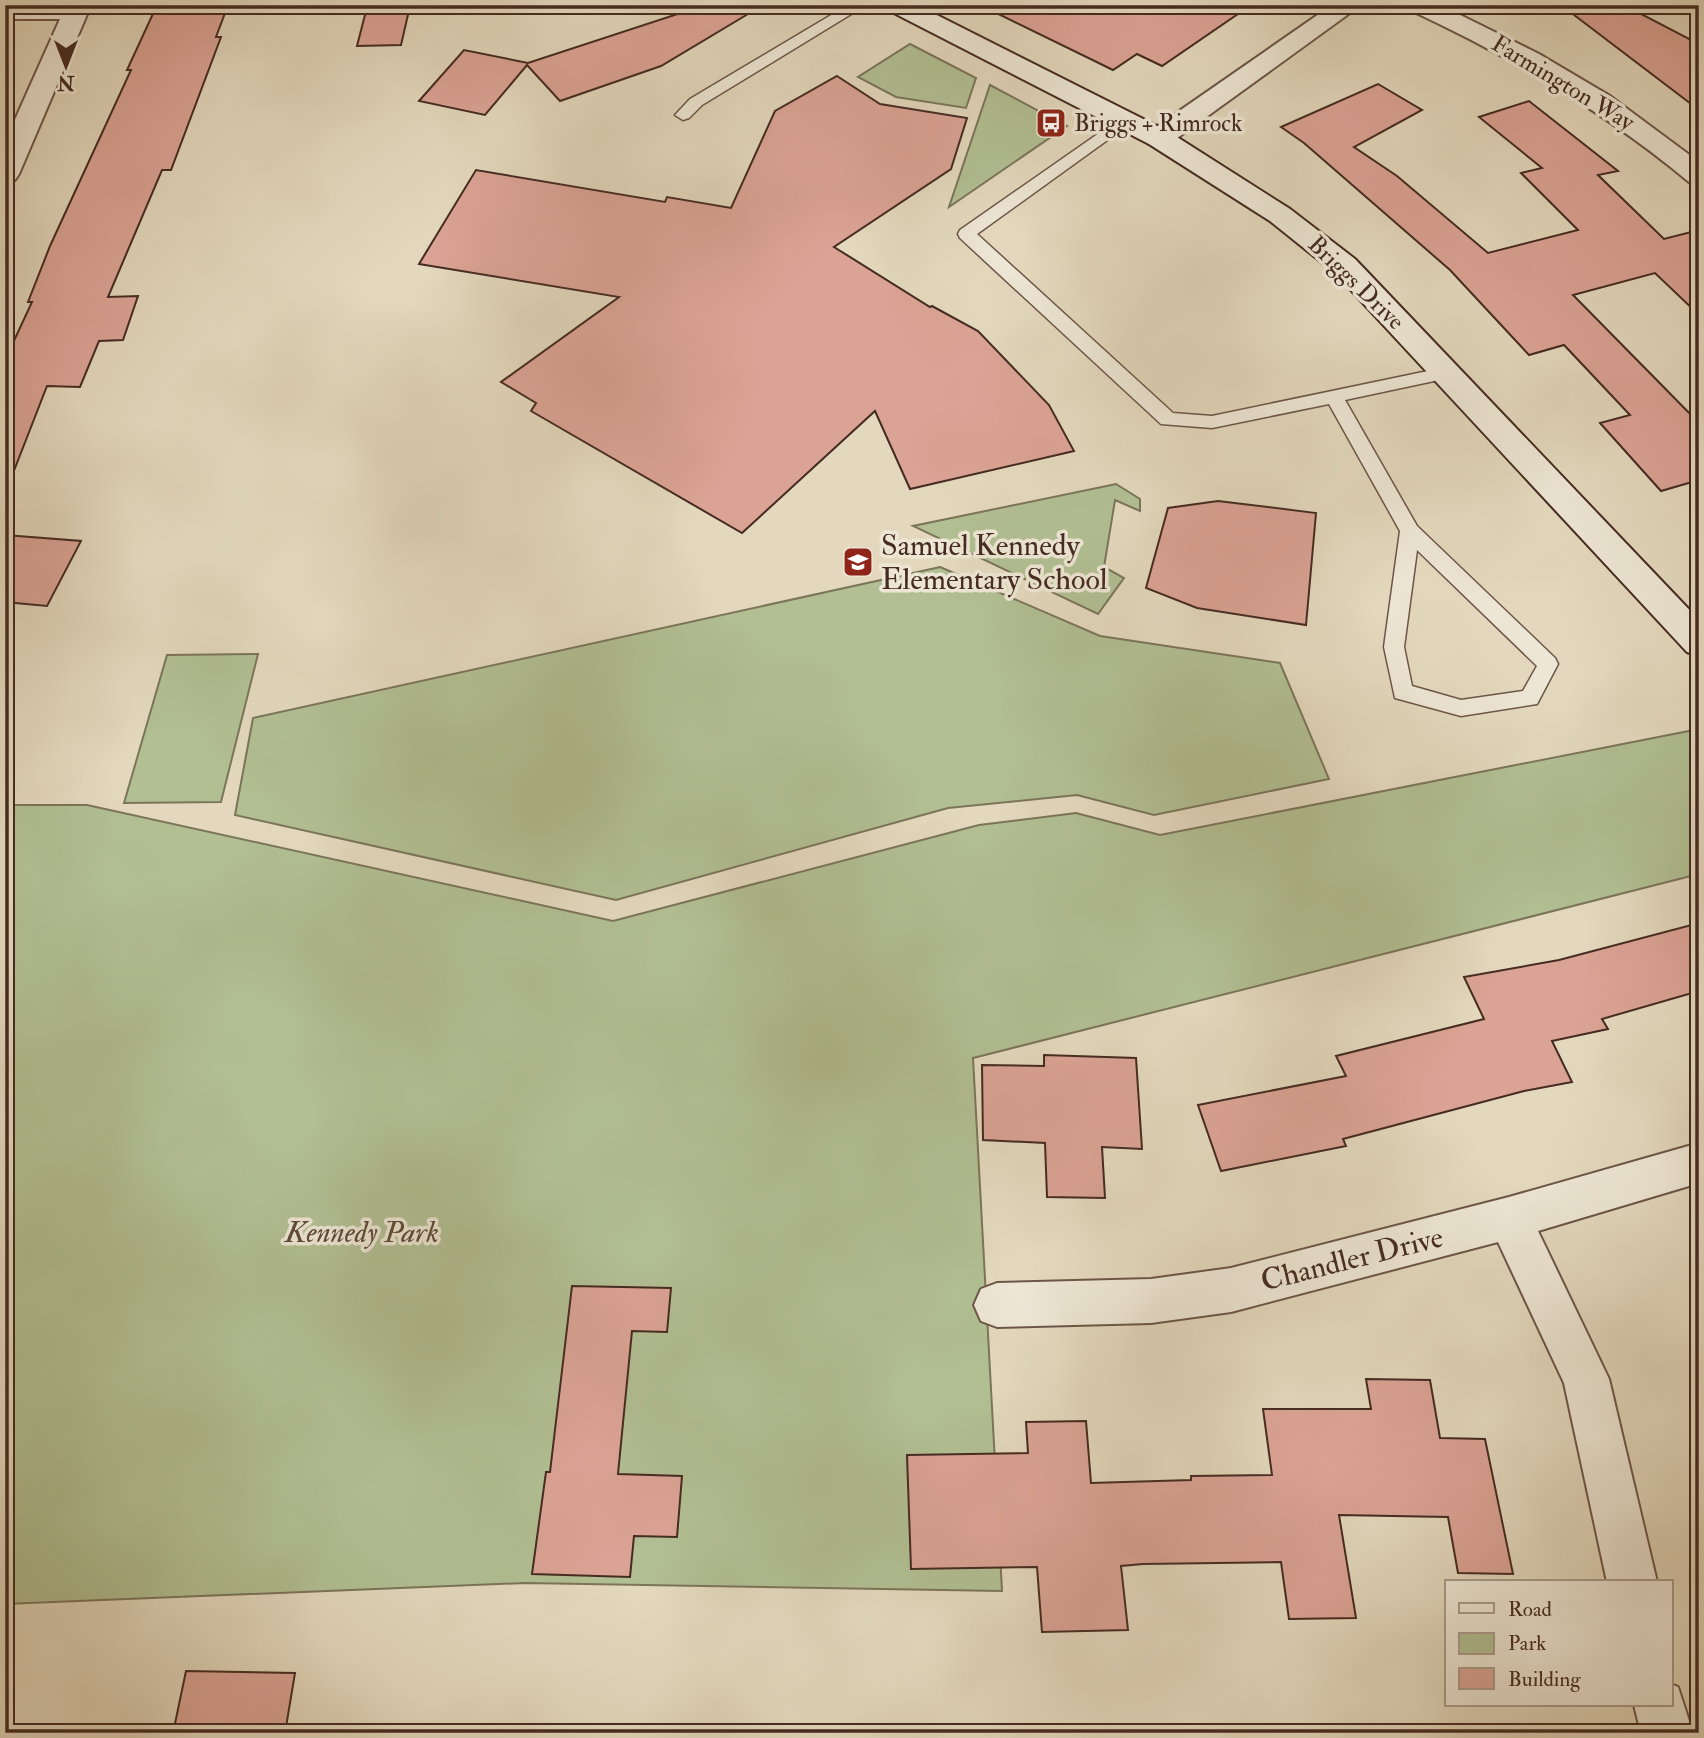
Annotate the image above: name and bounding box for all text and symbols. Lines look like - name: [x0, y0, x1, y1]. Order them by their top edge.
- street label: Farmington Way: [1486, 28, 1641, 138]
- north arrow: [32, 32, 102, 102]
- text: N: [57, 70, 76, 94]
- bus stop icon: Briggs + Rimrock: [1034, 106, 1068, 140]
- place label: Briggs + Rimrock: [1074, 108, 1243, 139]
- street label: Briggs Drive: [1301, 229, 1411, 337]
- place label: Samuel Kennedy Elementary School: [881, 527, 1108, 598]
- school or university icon: Samuel Kennedy Elementary School: [841, 545, 875, 579]
- park label: Kennedy Park: [283, 1214, 439, 1251]
- street label: Chandler Drive: [1257, 1218, 1447, 1300]
- legend: [1445, 1580, 1672, 1706]
- text: Road: [1508, 1596, 1553, 1623]
- text: Park: [1508, 1630, 1546, 1657]
- text: Building: [1508, 1666, 1581, 1693]

